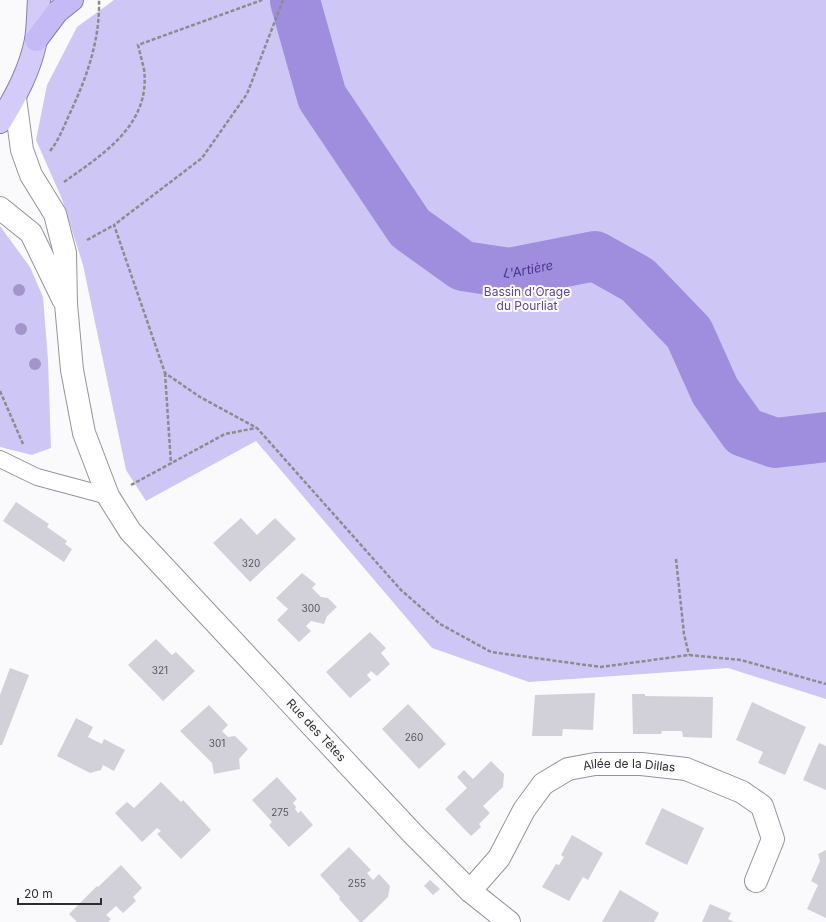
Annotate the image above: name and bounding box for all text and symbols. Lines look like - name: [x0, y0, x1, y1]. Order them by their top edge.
- water label: L'Artière: [502, 256, 555, 281]
- park label: Bassin d'Orage du Pourliat: [484, 284, 570, 313]
- house number: 320: [242, 557, 260, 569]
- house number: 300: [302, 602, 320, 614]
- house number: 321: [152, 664, 168, 676]
- street label: Rue des Têtes: [284, 696, 349, 764]
- house number: 260: [405, 731, 423, 743]
- house number: 301: [209, 737, 225, 749]
- street label: Allée de la Dillas: [582, 756, 676, 775]
- house number: 275: [271, 806, 289, 818]
- house number: 255: [348, 877, 366, 889]
- scale bar: [18, 880, 101, 906]
- text: 20 m: [24, 886, 53, 901]

